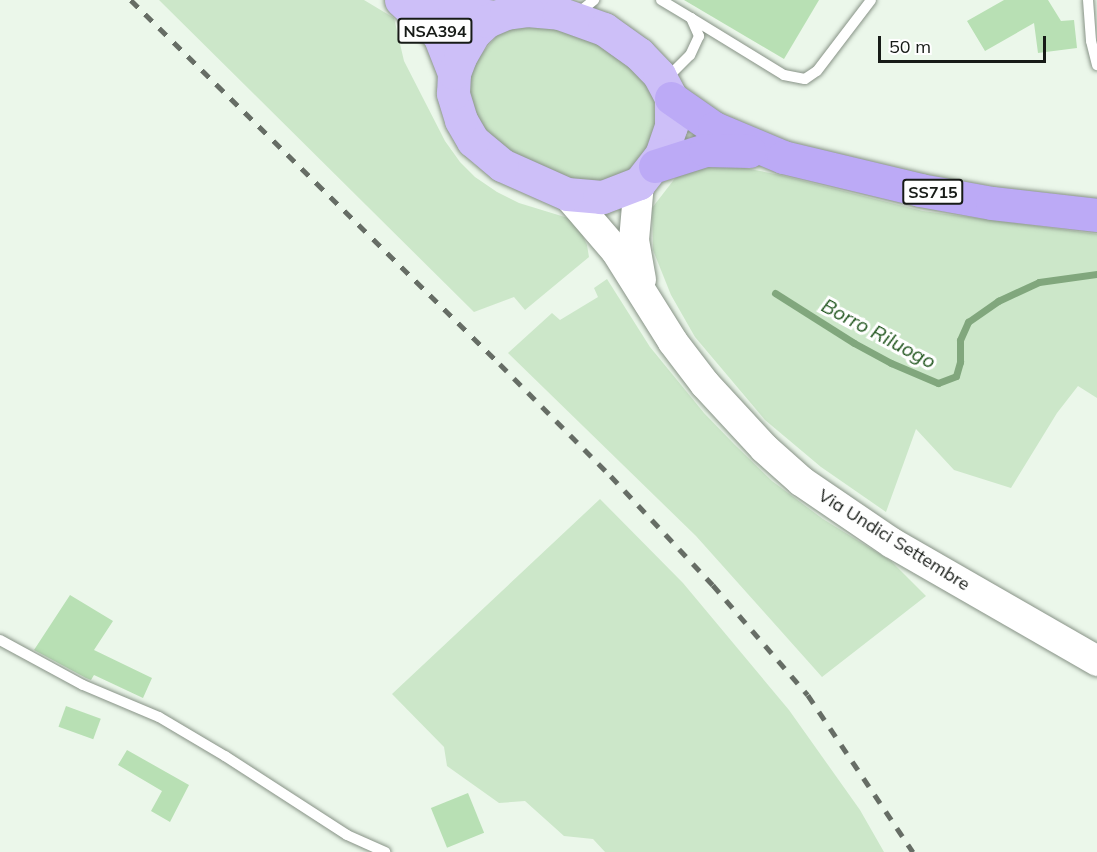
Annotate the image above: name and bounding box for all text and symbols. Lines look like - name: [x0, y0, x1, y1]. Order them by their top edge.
- road number: NSA394: [396, 18, 474, 44]
- scale bar: [881, 24, 1049, 62]
- text: 50 m: [889, 35, 931, 58]
- road number: SS715: [902, 179, 964, 205]
- water label: Borro Riluogo: [818, 293, 940, 373]
- street label: Via Undici Settembre: [814, 485, 974, 595]

